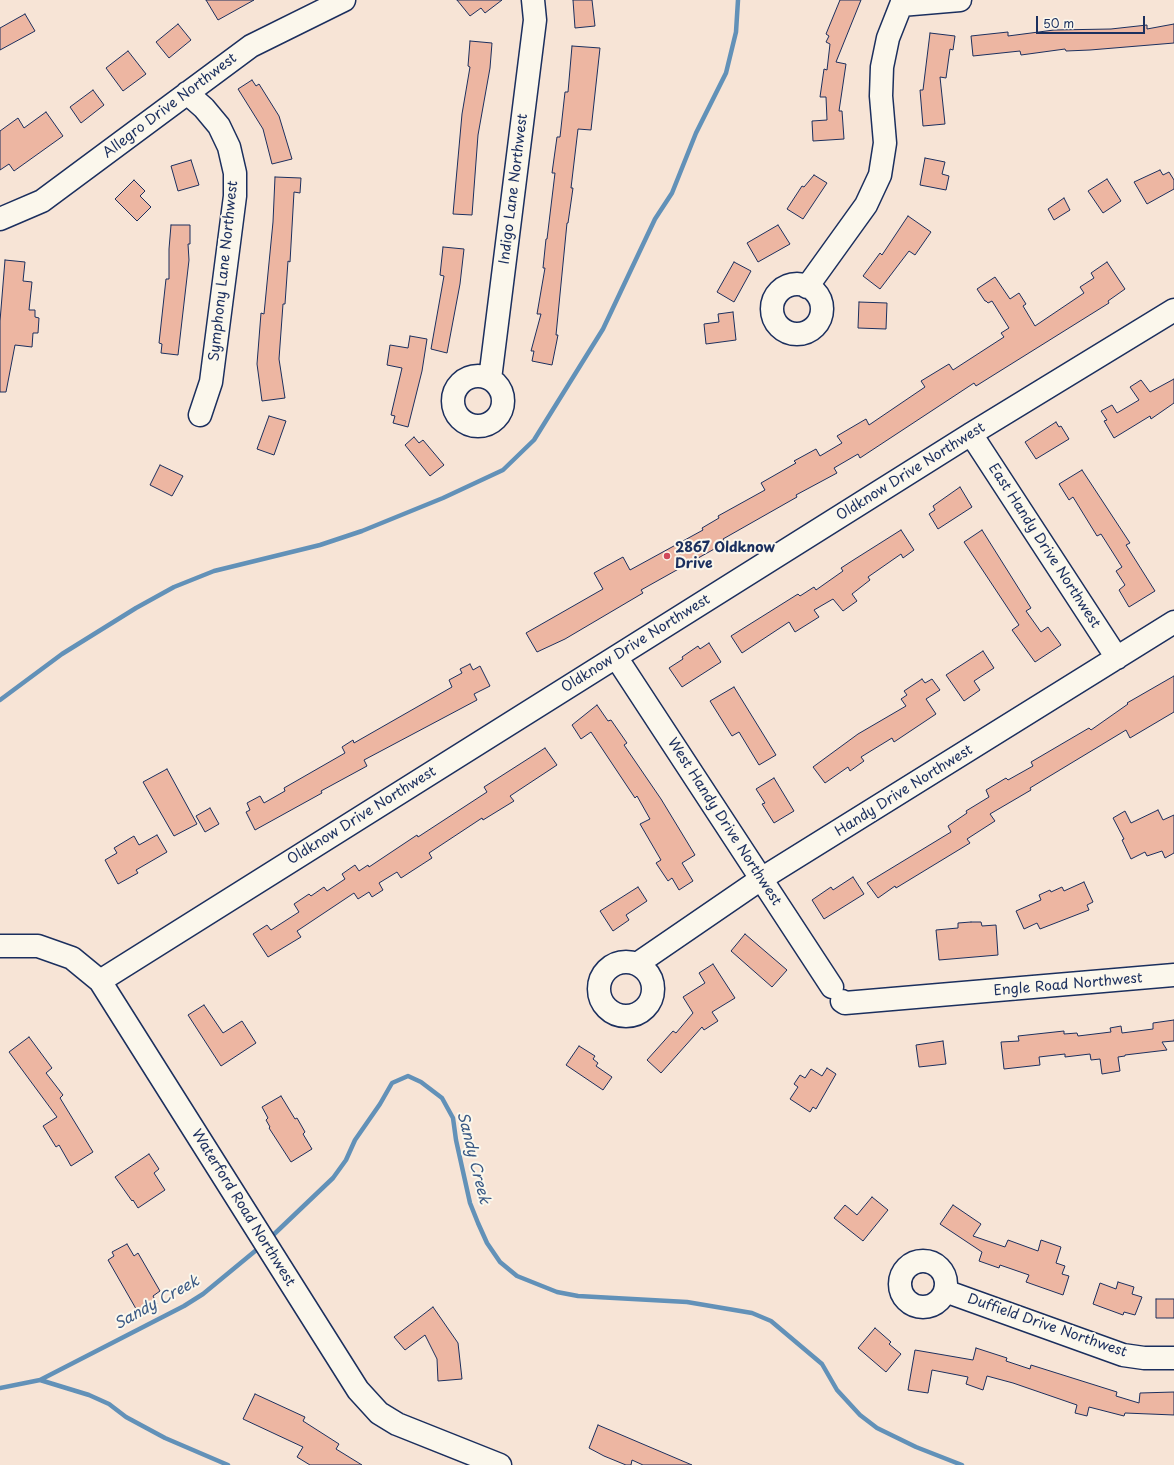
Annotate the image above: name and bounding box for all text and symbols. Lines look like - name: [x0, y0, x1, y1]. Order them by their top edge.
- scale bar: [1038, 8, 1147, 34]
- text: 50 m: [1043, 14, 1074, 32]
- street label: Allegro Drive Northwest: [100, 50, 240, 162]
- street label: Indigo Lane Northwest: [496, 113, 532, 265]
- street label: Symphony Lane Northwest: [206, 180, 242, 362]
- street label: Oldknow Drive Northwest: [834, 419, 988, 525]
- street label: East Handy Drive Northwest: [985, 461, 1103, 631]
- place label: 2867 Oldknow Drive: [675, 540, 775, 572]
- marker: 2867 Oldknow Drive: [662, 551, 672, 561]
- street label: Oldknow Drive Northwest: [559, 591, 713, 697]
- street label: West Handy Drive Northwest: [664, 735, 784, 909]
- street label: Handy Drive Northwest: [832, 742, 976, 840]
- street label: Oldknow Drive Northwest: [285, 763, 439, 869]
- street label: Engle Road Northwest: [993, 970, 1143, 1000]
- water label: Sandy Creek: [453, 1110, 493, 1206]
- street label: Waterford Road Northwest: [188, 1126, 298, 1290]
- water label: Sandy Creek: [111, 1272, 203, 1334]
- street label: Duffield Drive Northwest: [965, 1291, 1129, 1361]

